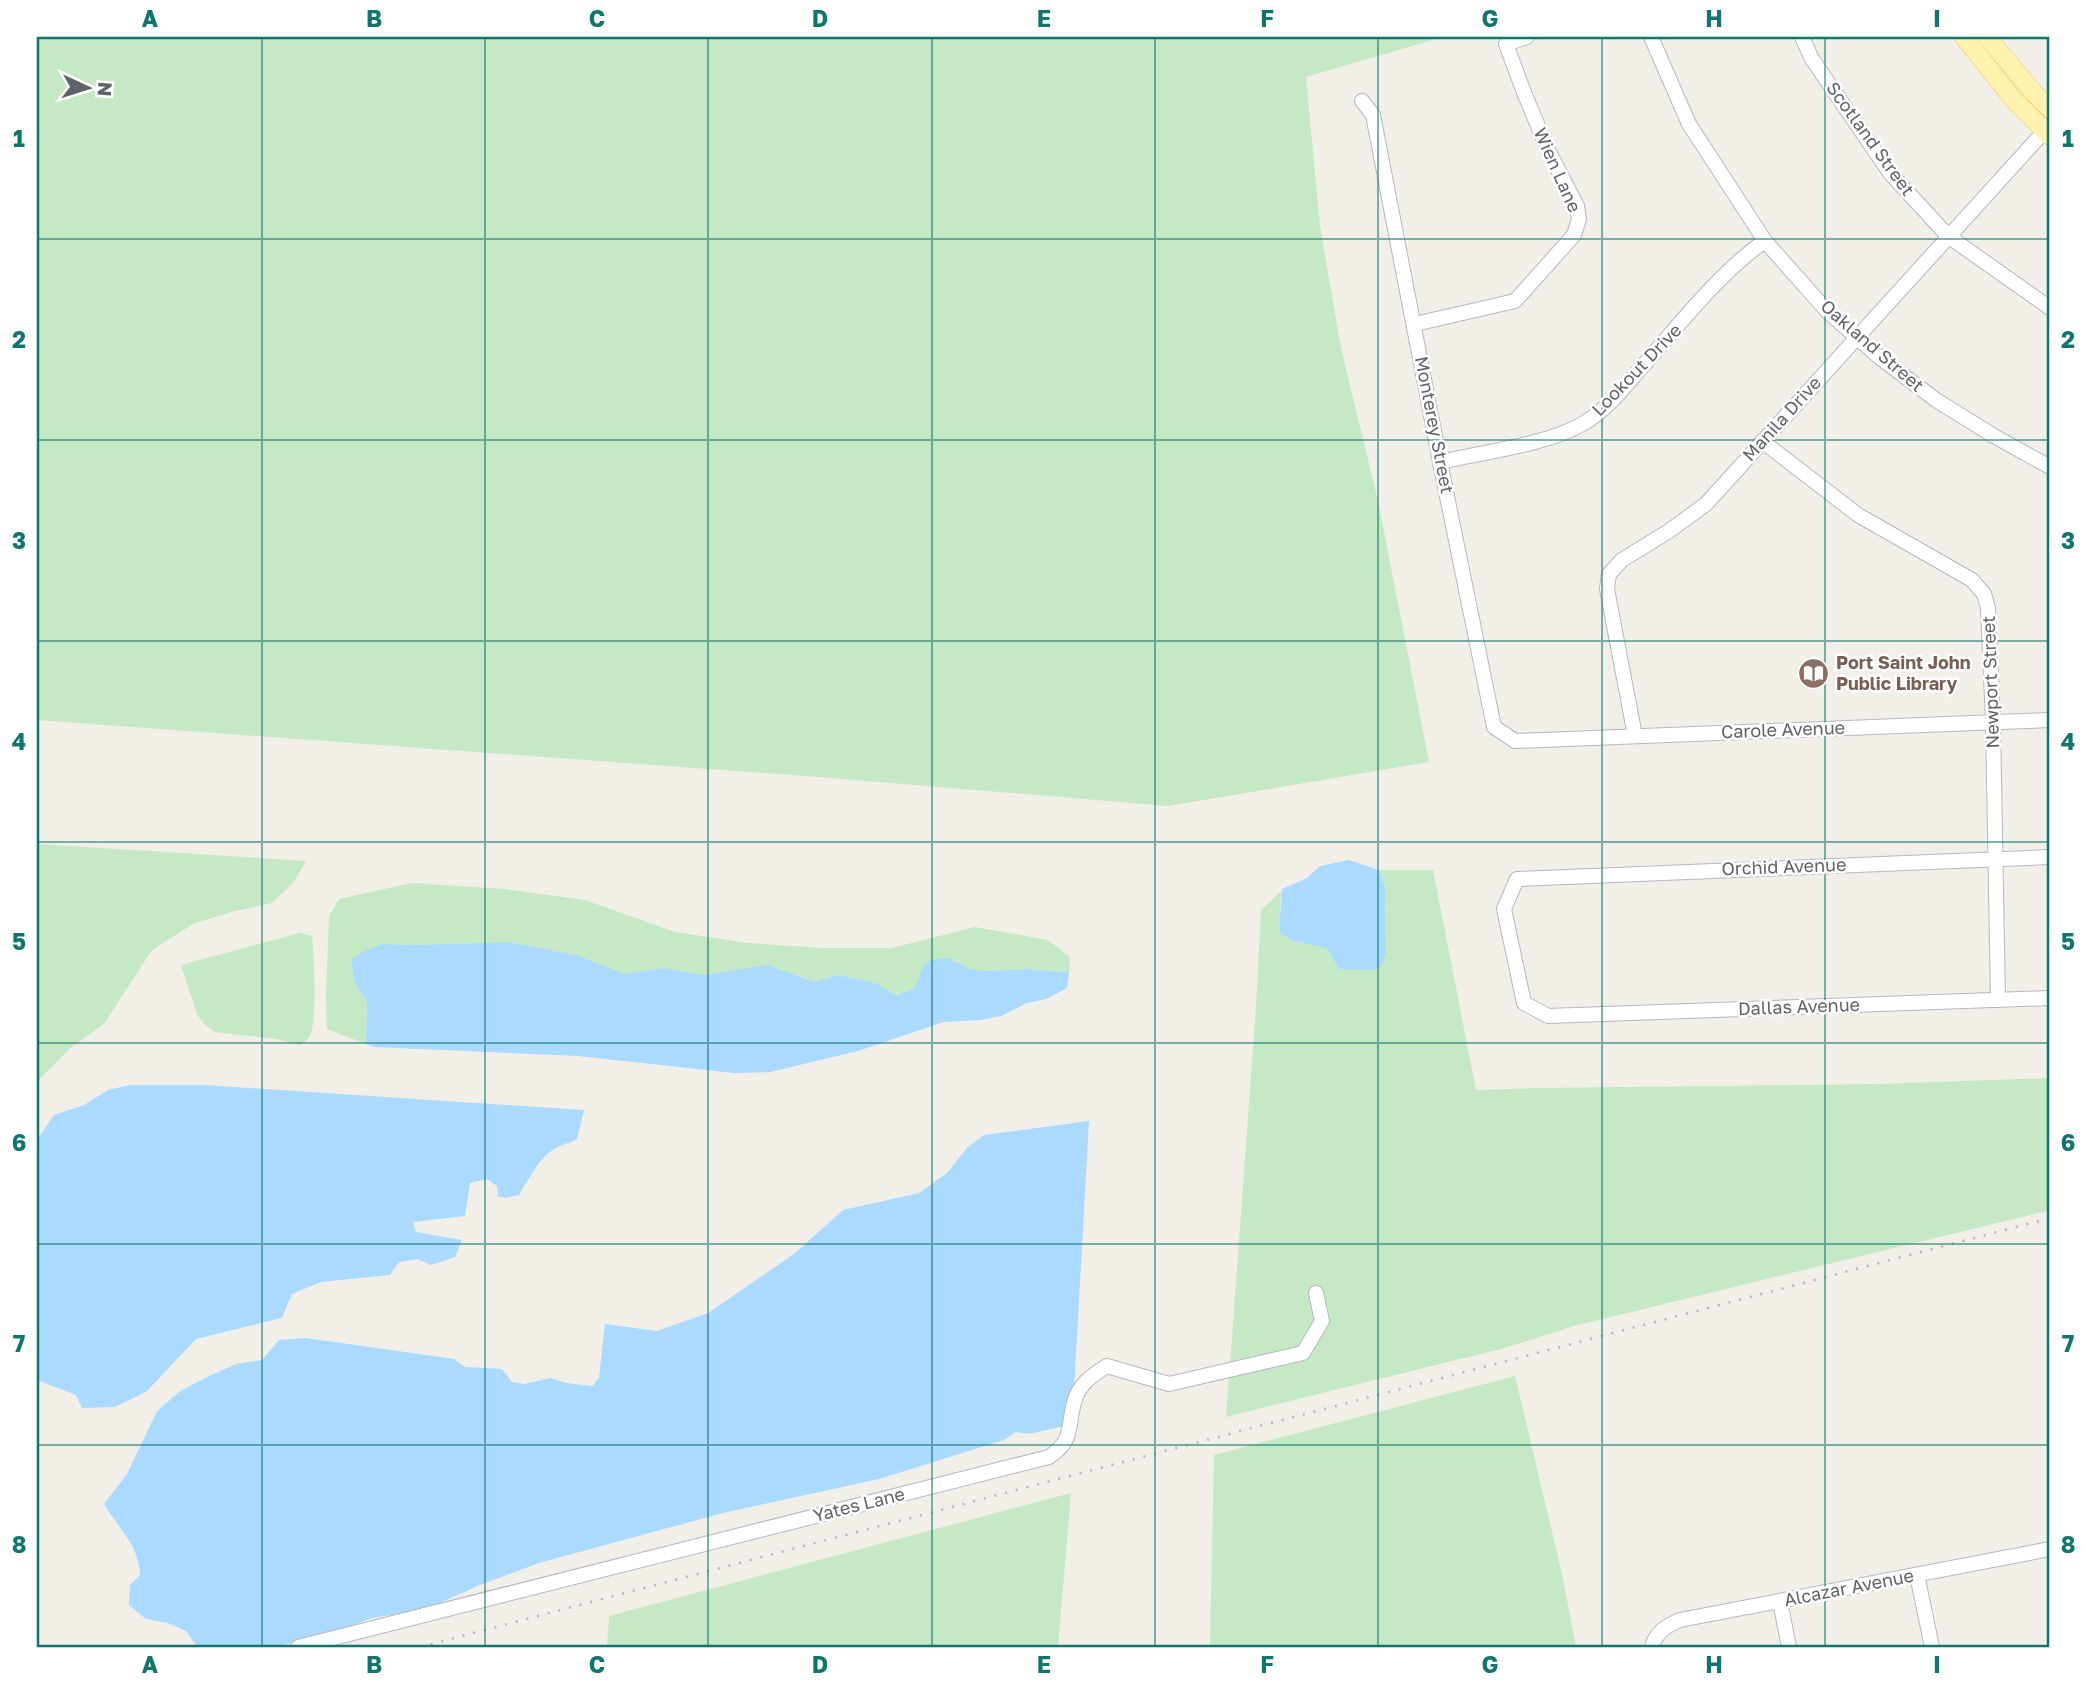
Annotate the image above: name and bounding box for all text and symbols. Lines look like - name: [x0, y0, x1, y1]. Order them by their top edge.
- text: A: [142, 4, 159, 32]
- text: B: [366, 4, 382, 32]
- text: C: [589, 4, 605, 32]
- text: D: [812, 4, 828, 32]
- text: E: [1037, 4, 1051, 32]
- text: F: [1260, 4, 1274, 32]
- text: G: [1482, 4, 1498, 32]
- text: H: [1705, 4, 1723, 32]
- text: I: [1933, 4, 1941, 32]
- north arrow: [52, 52, 122, 122]
- street label: Scotland Street: [1822, 77, 1919, 200]
- text: N: [93, 81, 117, 97]
- text: 1: [13, 124, 25, 152]
- street label: Wien Lane: [1530, 124, 1586, 215]
- text: 1: [2062, 124, 2074, 152]
- street label: Oakland Street: [1817, 294, 1929, 396]
- street label: Lookout Drive: [1587, 319, 1686, 420]
- text: 2: [12, 325, 26, 353]
- text: 2: [2061, 325, 2075, 353]
- street label: Monterey Street: [1411, 354, 1459, 495]
- street label: Manila Drive: [1737, 371, 1825, 465]
- text: 3: [12, 526, 26, 554]
- text: 3: [2061, 526, 2075, 554]
- street label: Newport Street: [1977, 615, 2003, 749]
- place label: Port Saint John Public Library: [1836, 651, 1971, 694]
- library icon: Port Saint John Public Library: [1796, 656, 1830, 690]
- street label: Carole Avenue: [1721, 716, 1845, 742]
- text: 4: [12, 727, 26, 755]
- text: 4: [2061, 727, 2075, 755]
- street label: Orchid Avenue: [1721, 853, 1847, 879]
- text: 5: [12, 927, 26, 955]
- text: 5: [2061, 927, 2075, 955]
- street label: Dallas Avenue: [1738, 993, 1860, 1019]
- text: 6: [12, 1128, 26, 1156]
- text: 6: [2061, 1128, 2075, 1156]
- text: 7: [13, 1329, 25, 1357]
- text: 7: [2062, 1329, 2074, 1357]
- street label: Yates Lane: [811, 1482, 907, 1526]
- text: 8: [12, 1530, 26, 1558]
- text: 8: [2061, 1530, 2075, 1558]
- street label: Alcazar Avenue: [1782, 1564, 1916, 1610]
- text: A: [142, 1650, 159, 1678]
- text: B: [366, 1650, 382, 1678]
- text: C: [589, 1650, 605, 1678]
- text: D: [812, 1650, 828, 1678]
- text: E: [1037, 1650, 1051, 1678]
- text: F: [1260, 1650, 1274, 1678]
- text: G: [1482, 1650, 1498, 1678]
- text: H: [1705, 1650, 1723, 1678]
- text: I: [1933, 1650, 1941, 1678]

